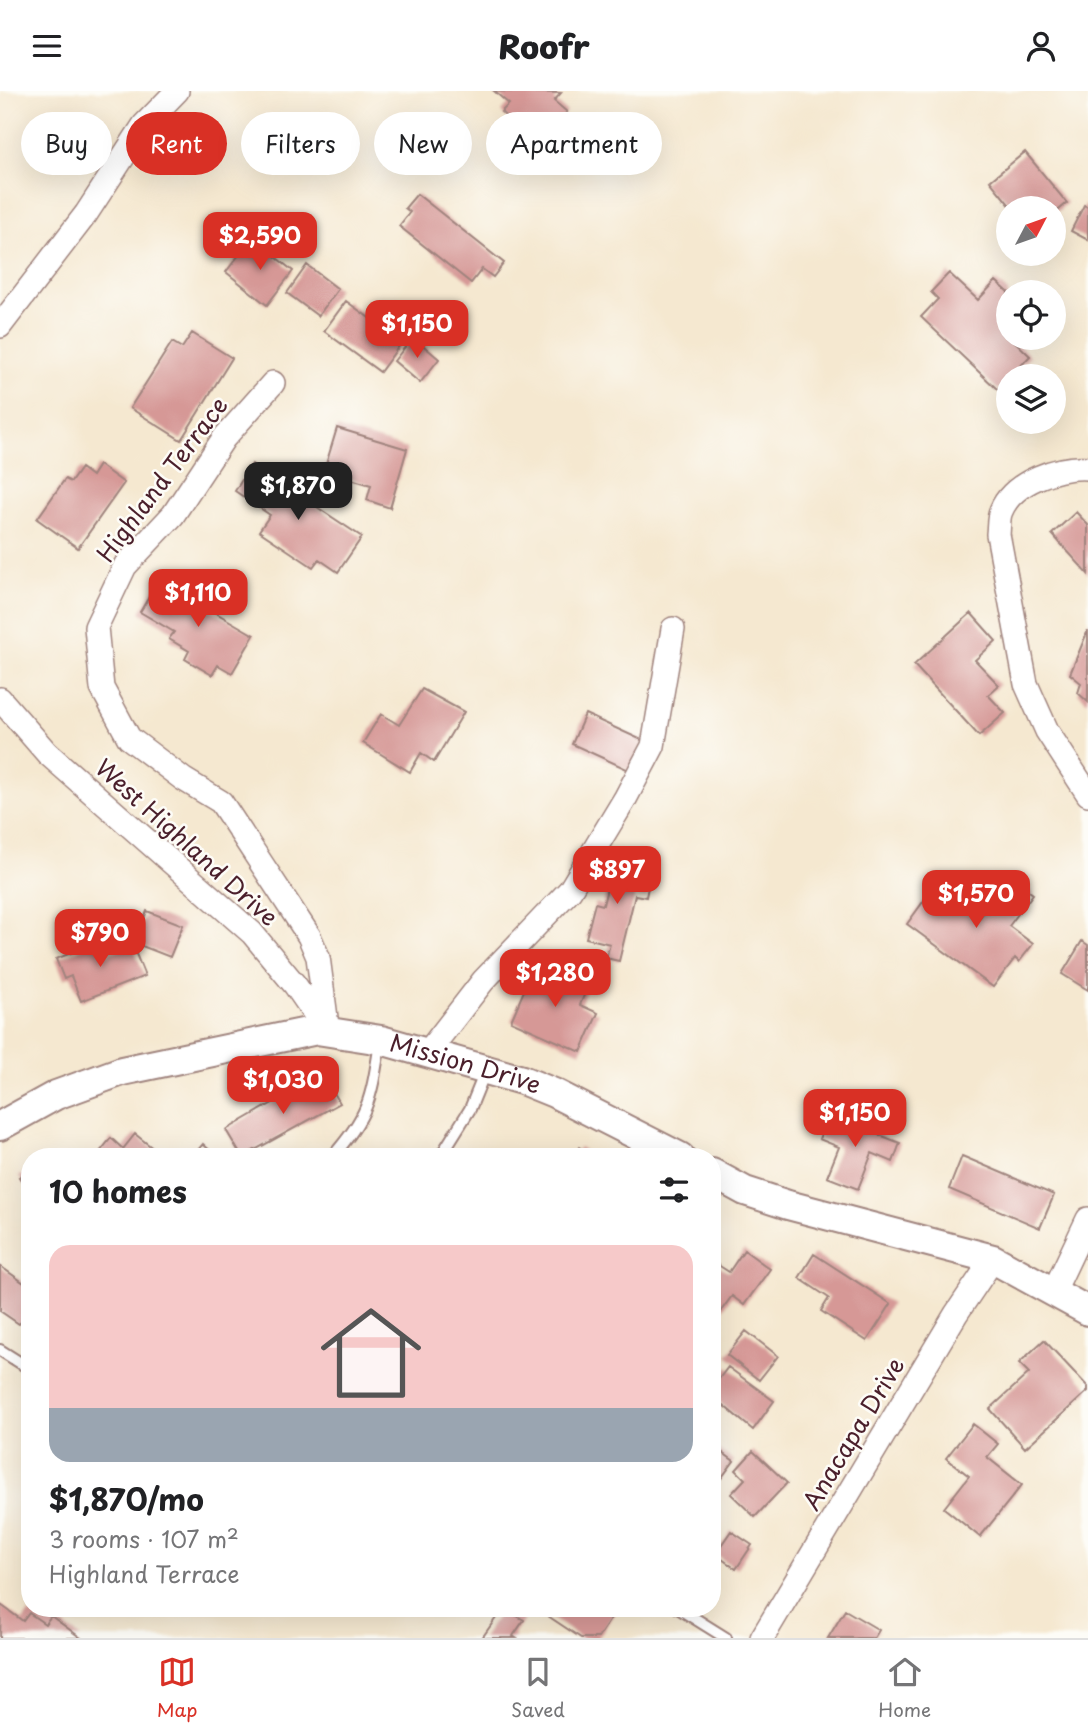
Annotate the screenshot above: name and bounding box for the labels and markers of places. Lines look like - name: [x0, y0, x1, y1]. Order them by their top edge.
- pin: $2,590: [203, 213, 317, 272]
- pin: $1,150: [360, 301, 474, 360]
- pin: $1,870: [241, 463, 355, 522]
- pin: $1,110: [141, 569, 255, 629]
- pin: $897: [576, 847, 658, 906]
- pin: $1,570: [919, 871, 1033, 930]
- pin: $790: [59, 909, 141, 969]
- pin: $1,280: [498, 949, 612, 1009]
- pin: $1,030: [226, 1056, 340, 1116]
- pin: $1,150: [798, 1089, 912, 1149]

